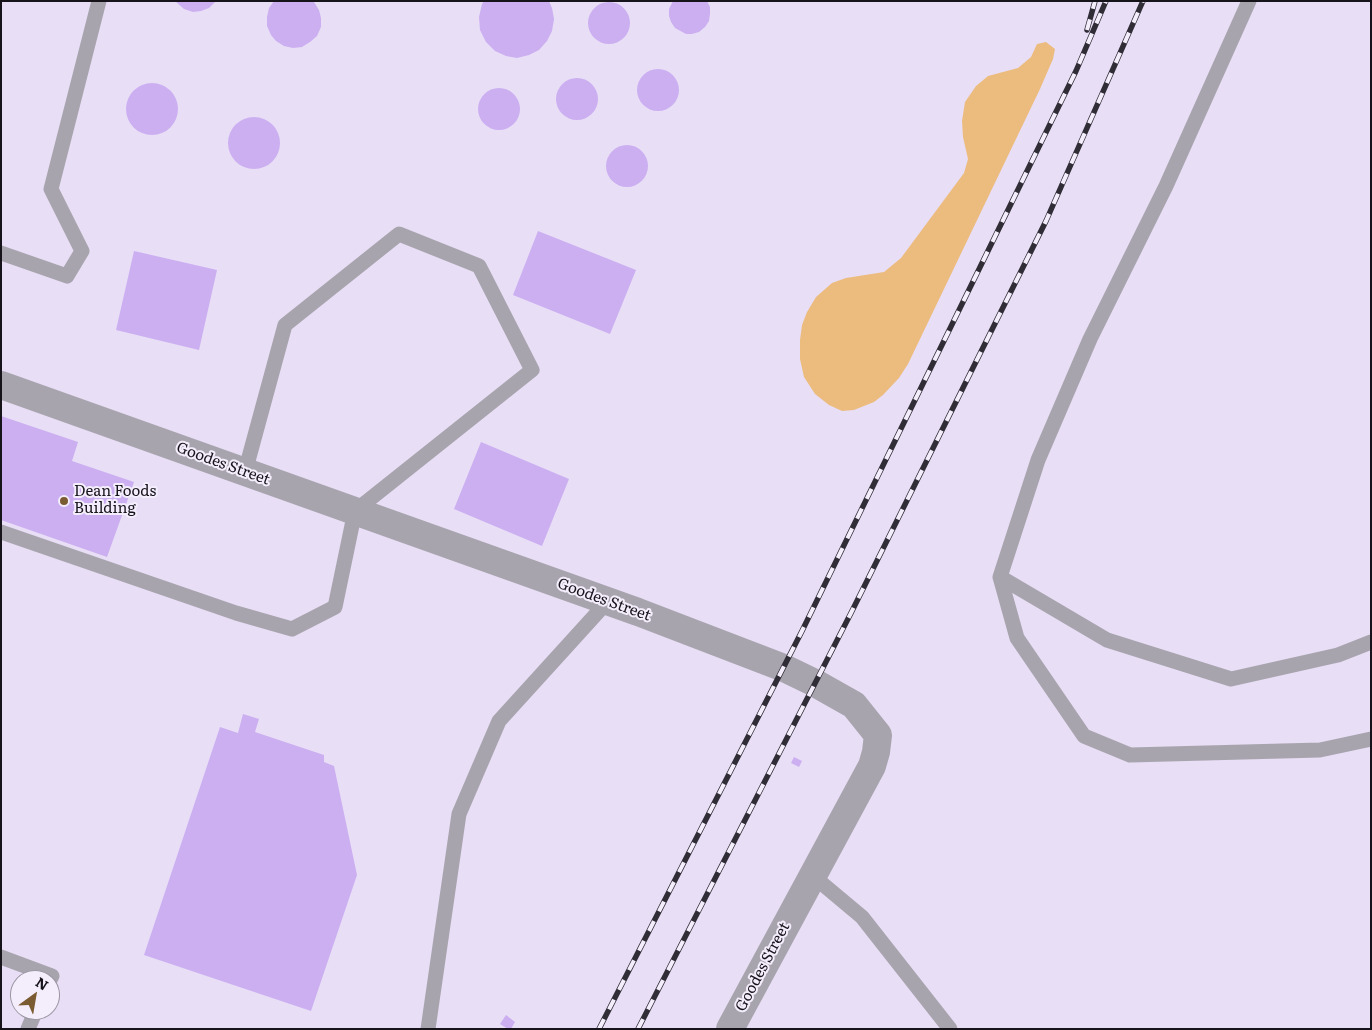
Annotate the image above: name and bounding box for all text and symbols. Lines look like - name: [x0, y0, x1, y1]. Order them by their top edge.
- street label: Goodes Street: [174, 439, 272, 489]
- place label: Dean Foods Building: [74, 483, 156, 518]
- marker: Dean Foods Building: [58, 495, 70, 507]
- street label: Goodes Street: [555, 575, 653, 625]
- street label: Goodes Street: [732, 919, 794, 1015]
- north arrow: [10, 970, 60, 1020]
- text: N: [32, 972, 53, 995]

